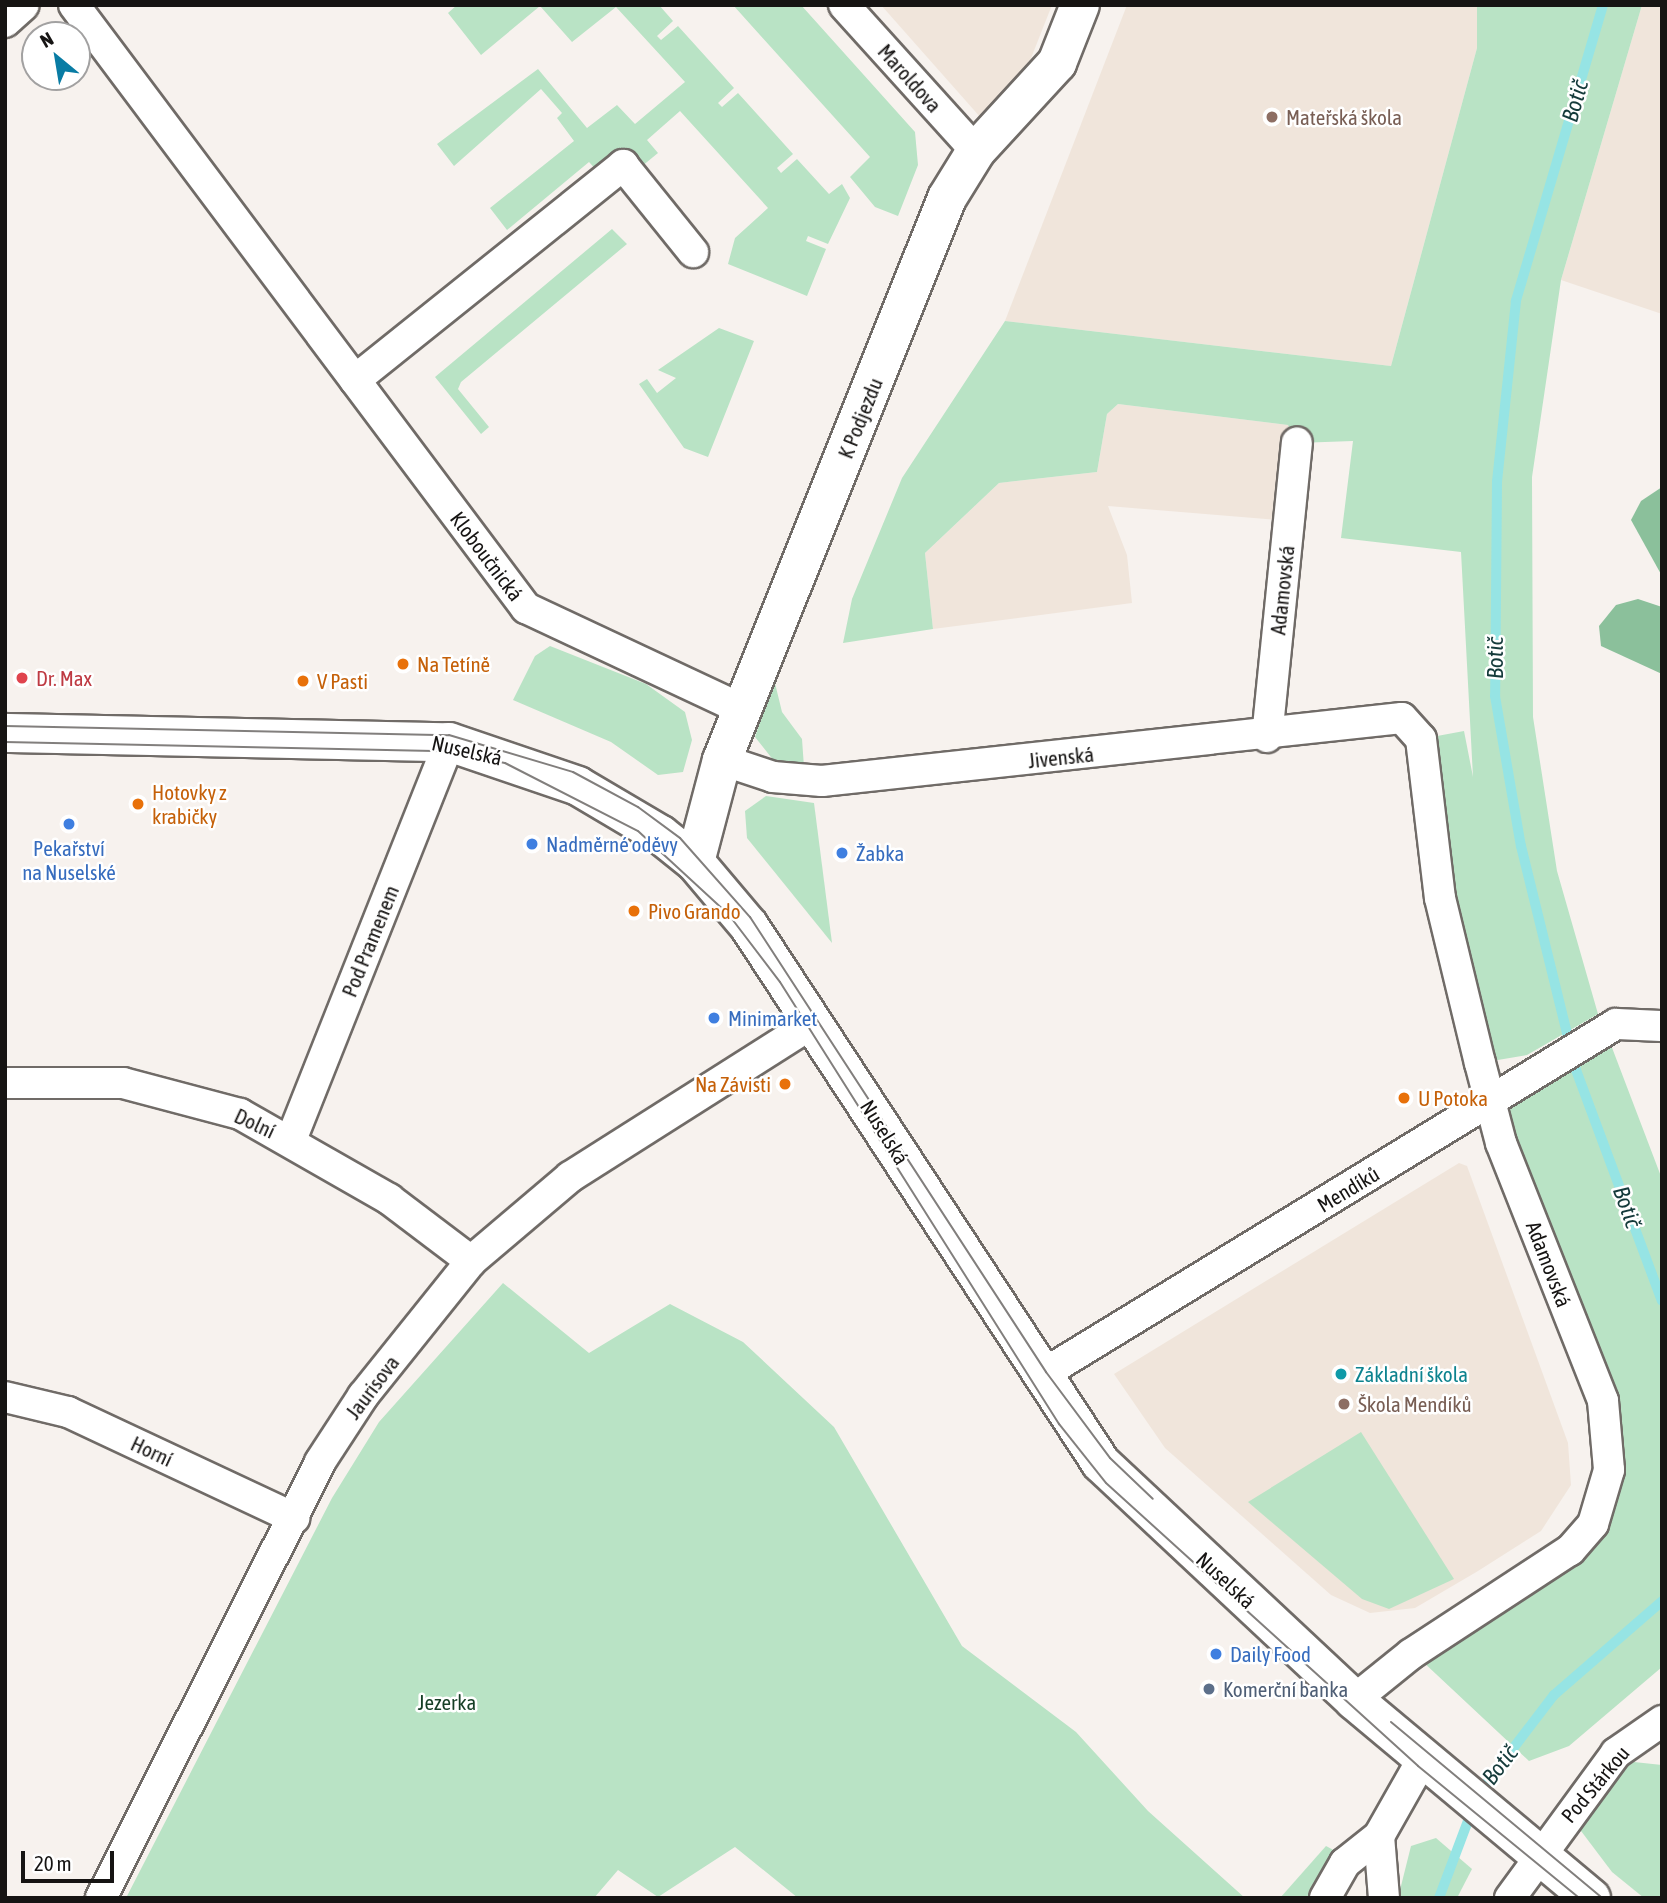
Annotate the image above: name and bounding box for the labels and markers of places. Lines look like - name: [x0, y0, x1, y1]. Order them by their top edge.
- place label: Mateřská škola: [1286, 104, 1402, 130]
- marker: Mateřská škola: [1264, 109, 1280, 125]
- place label: Na Tetíně: [417, 651, 490, 677]
- marker: Na Tetíně: [395, 656, 411, 672]
- place label: Dr. Max: [36, 665, 92, 691]
- place label: V Pasti: [317, 668, 368, 694]
- marker: Dr. Max: [14, 670, 30, 686]
- marker: V Pasti: [295, 673, 311, 689]
- place label: Hotovky z krabičky: [152, 779, 227, 829]
- marker: Hotovky z krabičky: [130, 796, 146, 812]
- marker: Pekařství na Nuselské: [61, 816, 77, 832]
- place label: Nadměrné oděvy: [546, 831, 678, 857]
- place label: Pekařství na Nuselské: [22, 835, 116, 885]
- marker: Nadměrné oděvy: [524, 836, 540, 852]
- place label: Žabka: [856, 840, 904, 866]
- marker: Žabka: [834, 845, 850, 861]
- place label: Pivo Grando: [648, 898, 741, 924]
- marker: Pivo Grando: [626, 903, 642, 919]
- place label: Minimarket: [728, 1005, 817, 1031]
- marker: Minimarket: [706, 1010, 722, 1026]
- place label: Na Závisti: [695, 1071, 771, 1097]
- marker: Na Závisti: [777, 1076, 793, 1092]
- place label: U Potoka: [1418, 1085, 1488, 1111]
- marker: U Potoka: [1396, 1090, 1412, 1106]
- place label: Základní škola: [1355, 1361, 1468, 1387]
- marker: Základní škola: [1333, 1366, 1349, 1382]
- place label: Škola Mendíků: [1358, 1391, 1472, 1417]
- marker: Škola Mendíků: [1336, 1396, 1352, 1412]
- place label: Daily Food: [1230, 1641, 1311, 1667]
- marker: Daily Food: [1208, 1646, 1224, 1662]
- place label: Komerční banka: [1223, 1676, 1348, 1702]
- marker: Komerční banka: [1201, 1681, 1217, 1697]

